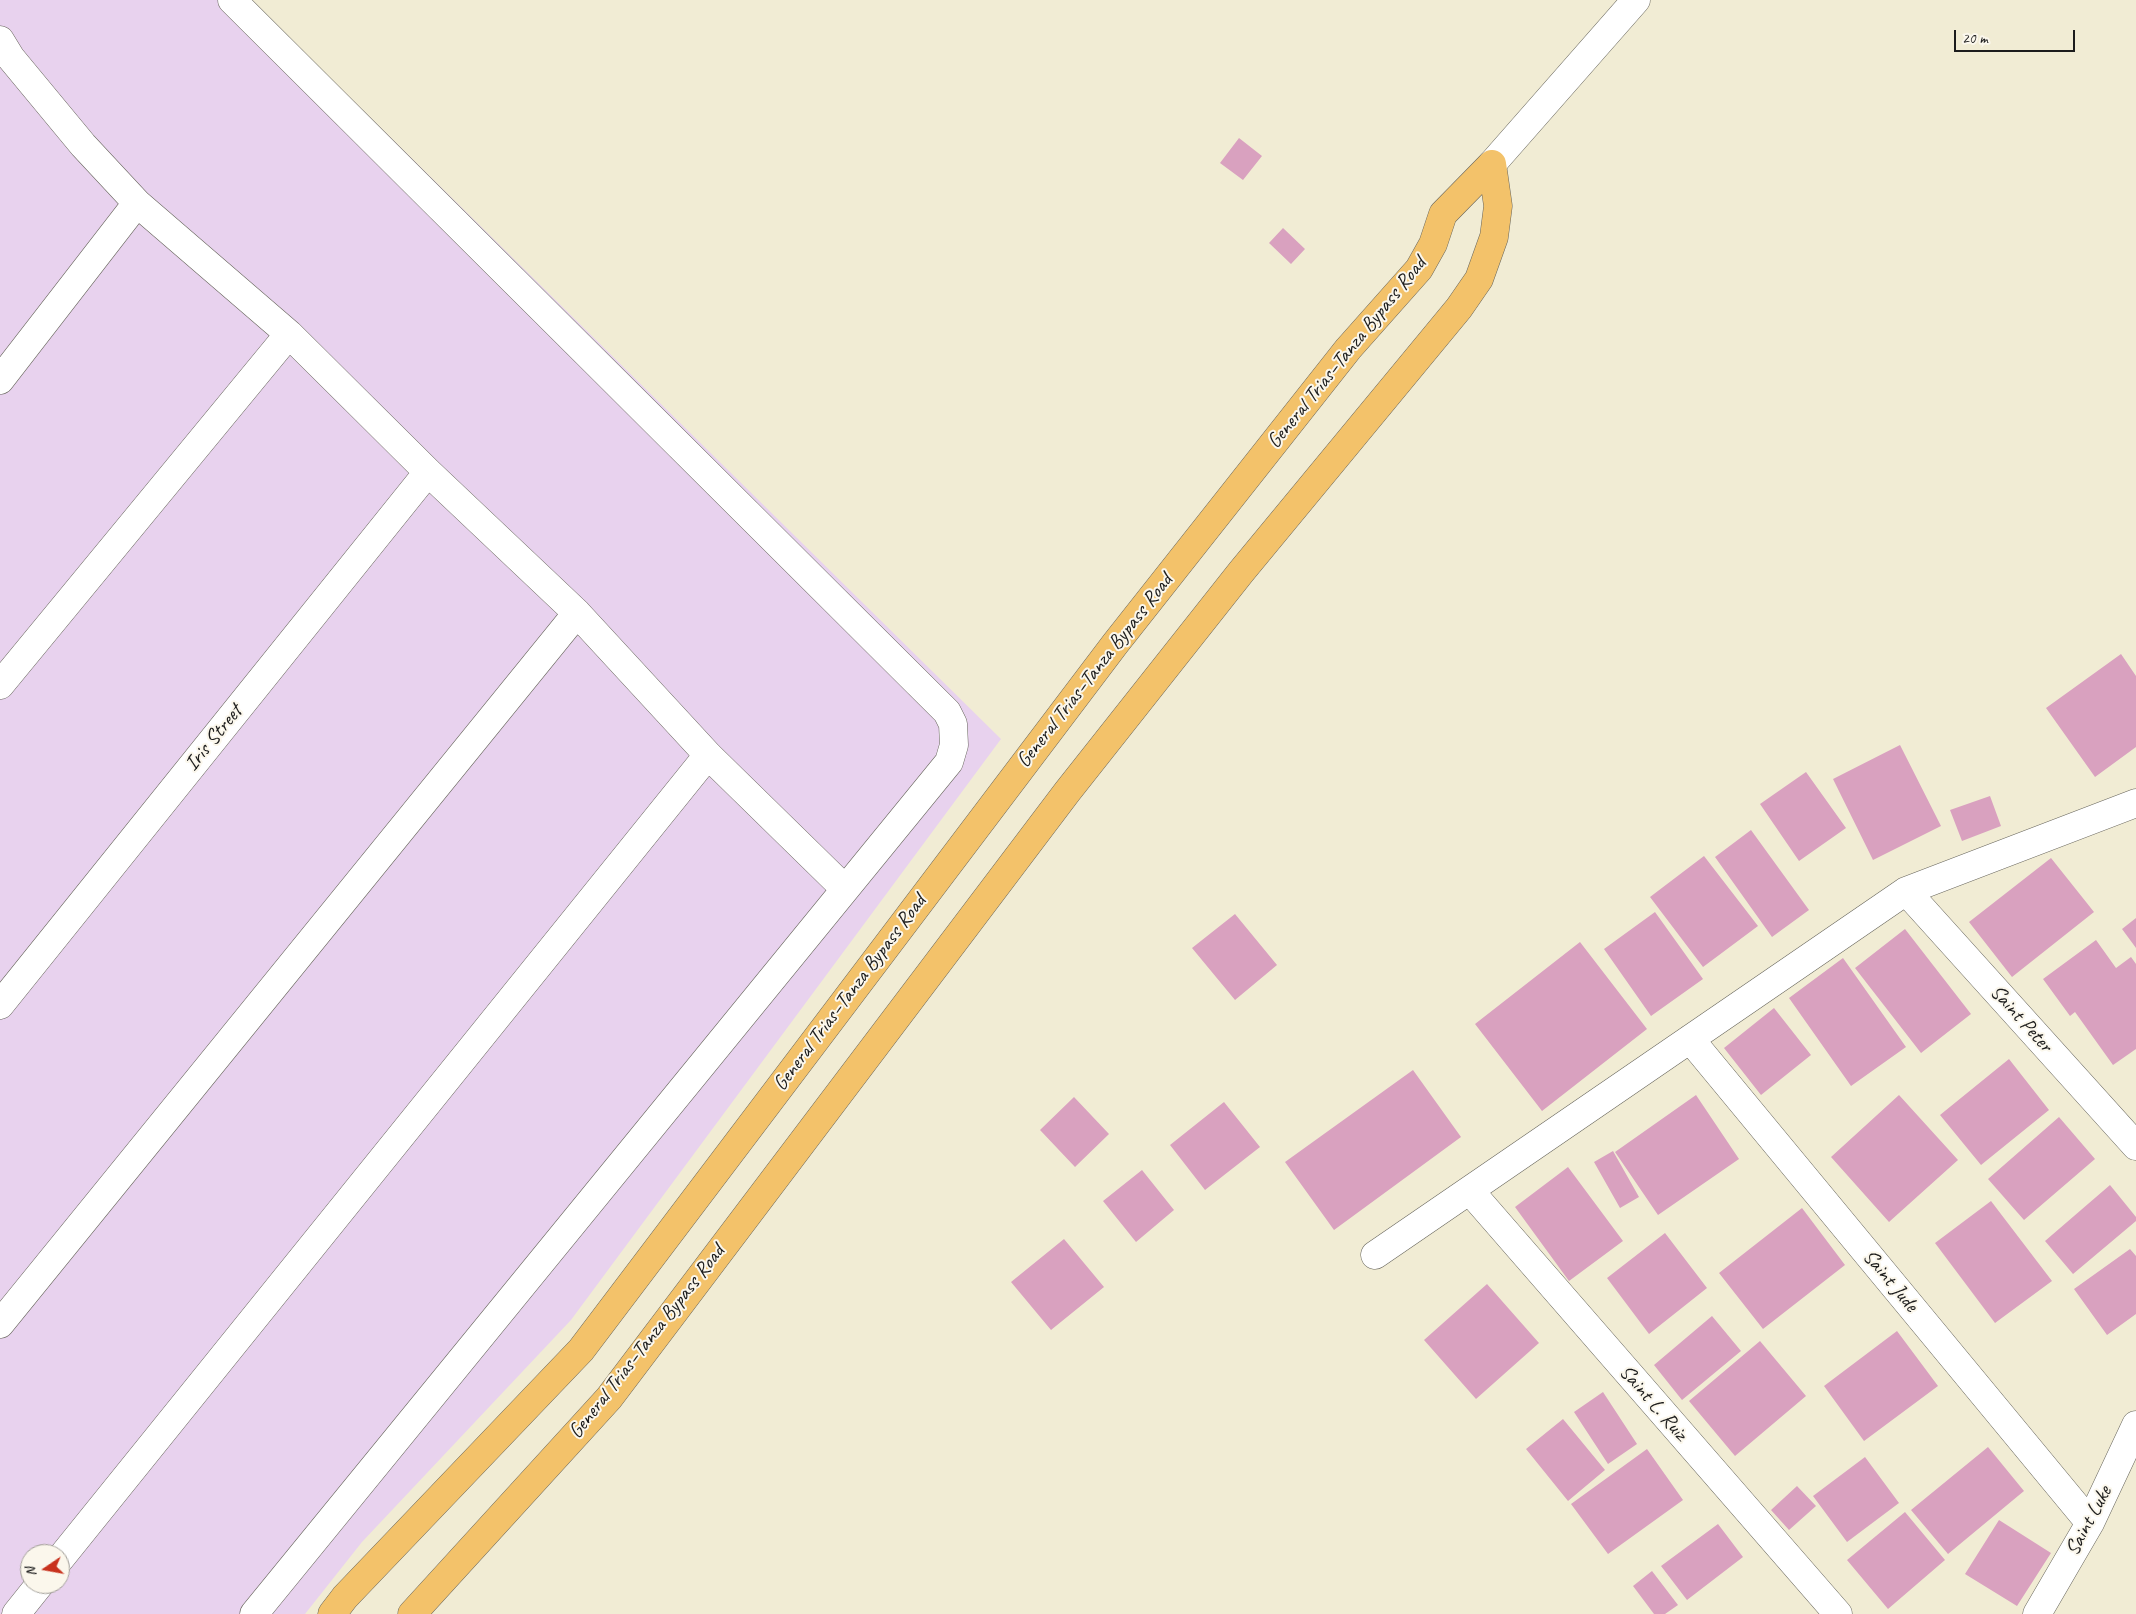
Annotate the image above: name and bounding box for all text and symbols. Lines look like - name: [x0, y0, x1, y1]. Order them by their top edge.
- scale bar: [1956, 20, 2077, 52]
- text: 20 m: [1962, 29, 1988, 48]
- street label: General Trias–Tanza Bypass Road: [1262, 252, 1432, 454]
- street label: General Trias–Tanza Bypass Road: [1012, 569, 1178, 773]
- street label: Iris Street: [180, 700, 248, 776]
- street label: General Trias–Tanza Bypass Road: [768, 890, 932, 1096]
- street label: Saint Peter: [1984, 980, 2058, 1058]
- street label: General Trias–Tanza Bypass Road: [564, 1240, 730, 1444]
- street label: Saint Jude: [1857, 1245, 1923, 1317]
- street label: Saint L. Ruiz: [1613, 1360, 1693, 1446]
- street label: Saint Luke: [2060, 1482, 2118, 1560]
- north arrow: [20, 1544, 70, 1594]
- text: N: [22, 1566, 40, 1578]

